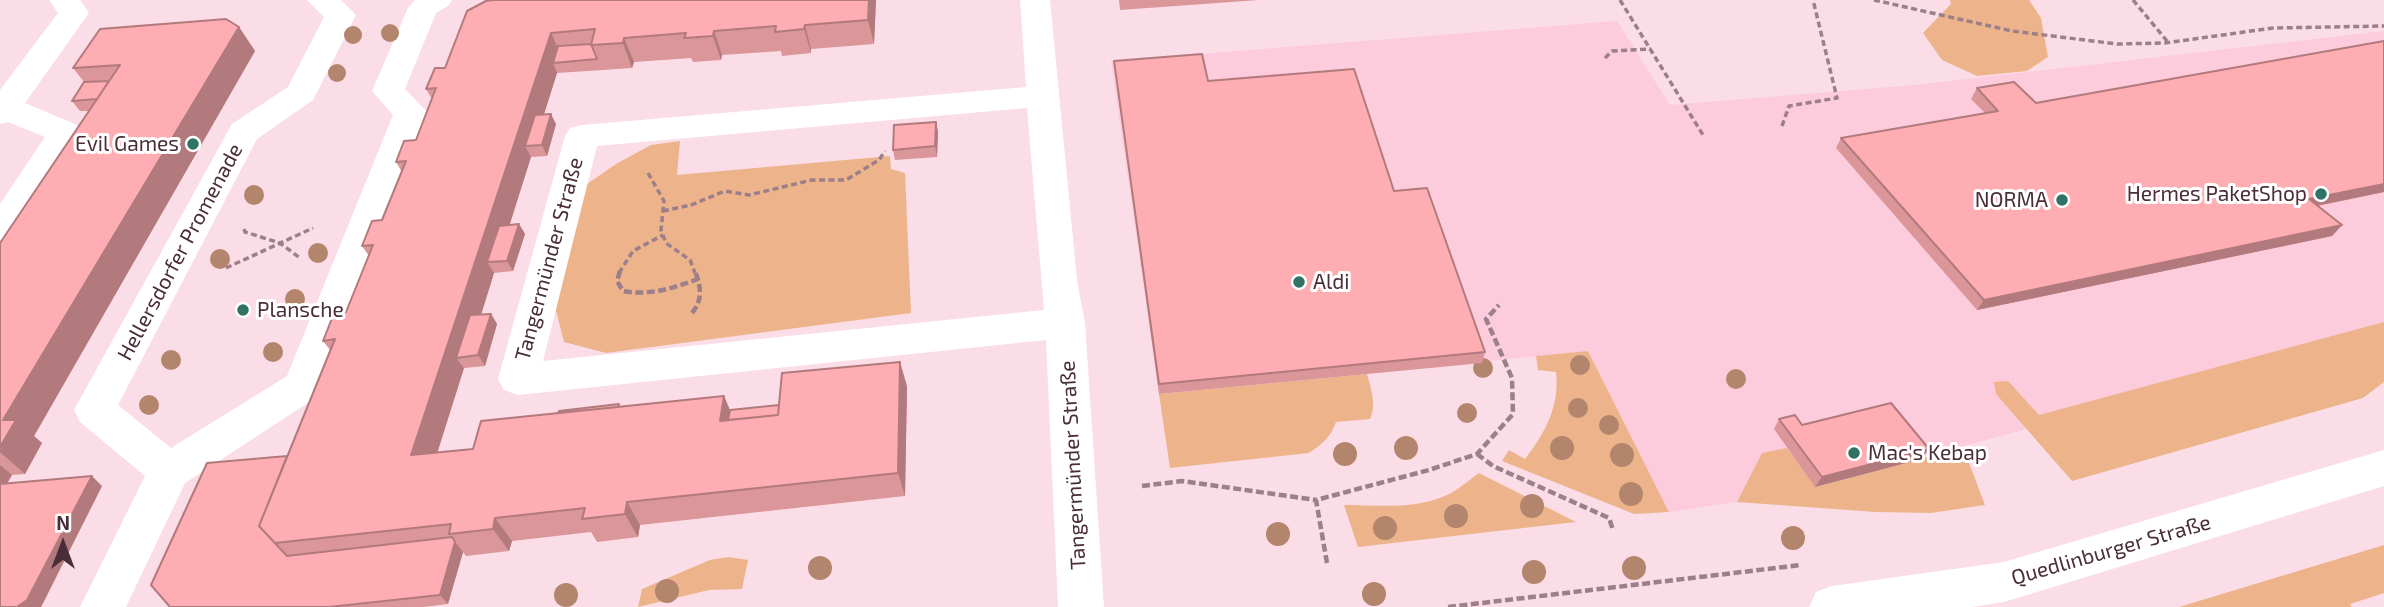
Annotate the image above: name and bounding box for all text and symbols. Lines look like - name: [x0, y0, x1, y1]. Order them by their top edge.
- place label: Evil Games: [75, 131, 179, 157]
- marker: Evil Games: [185, 136, 201, 152]
- street label: Hellersdorfer Promenade: [112, 139, 248, 365]
- street label: Tangermünder Straße: [510, 155, 588, 363]
- place label: Hermes PaketShop: [2127, 181, 2307, 207]
- marker: Hermes PaketShop: [2313, 186, 2329, 202]
- place label: NORMA: [1975, 187, 2048, 213]
- marker: NORMA: [2054, 192, 2070, 208]
- place label: Aldi: [1313, 269, 1350, 295]
- marker: Aldi: [1291, 274, 1307, 290]
- place label: Plansche: [257, 297, 344, 323]
- marker: Plansche: [235, 302, 251, 318]
- street label: Tangermünder Straße: [1055, 360, 1091, 570]
- place label: Mac's Kebap: [1868, 440, 1987, 466]
- marker: Mac's Kebap: [1846, 445, 1862, 461]
- north arrow: [28, 509, 98, 579]
- street label: Quedlinburger Straße: [2008, 509, 2214, 591]
- text: N: [56, 511, 70, 534]

